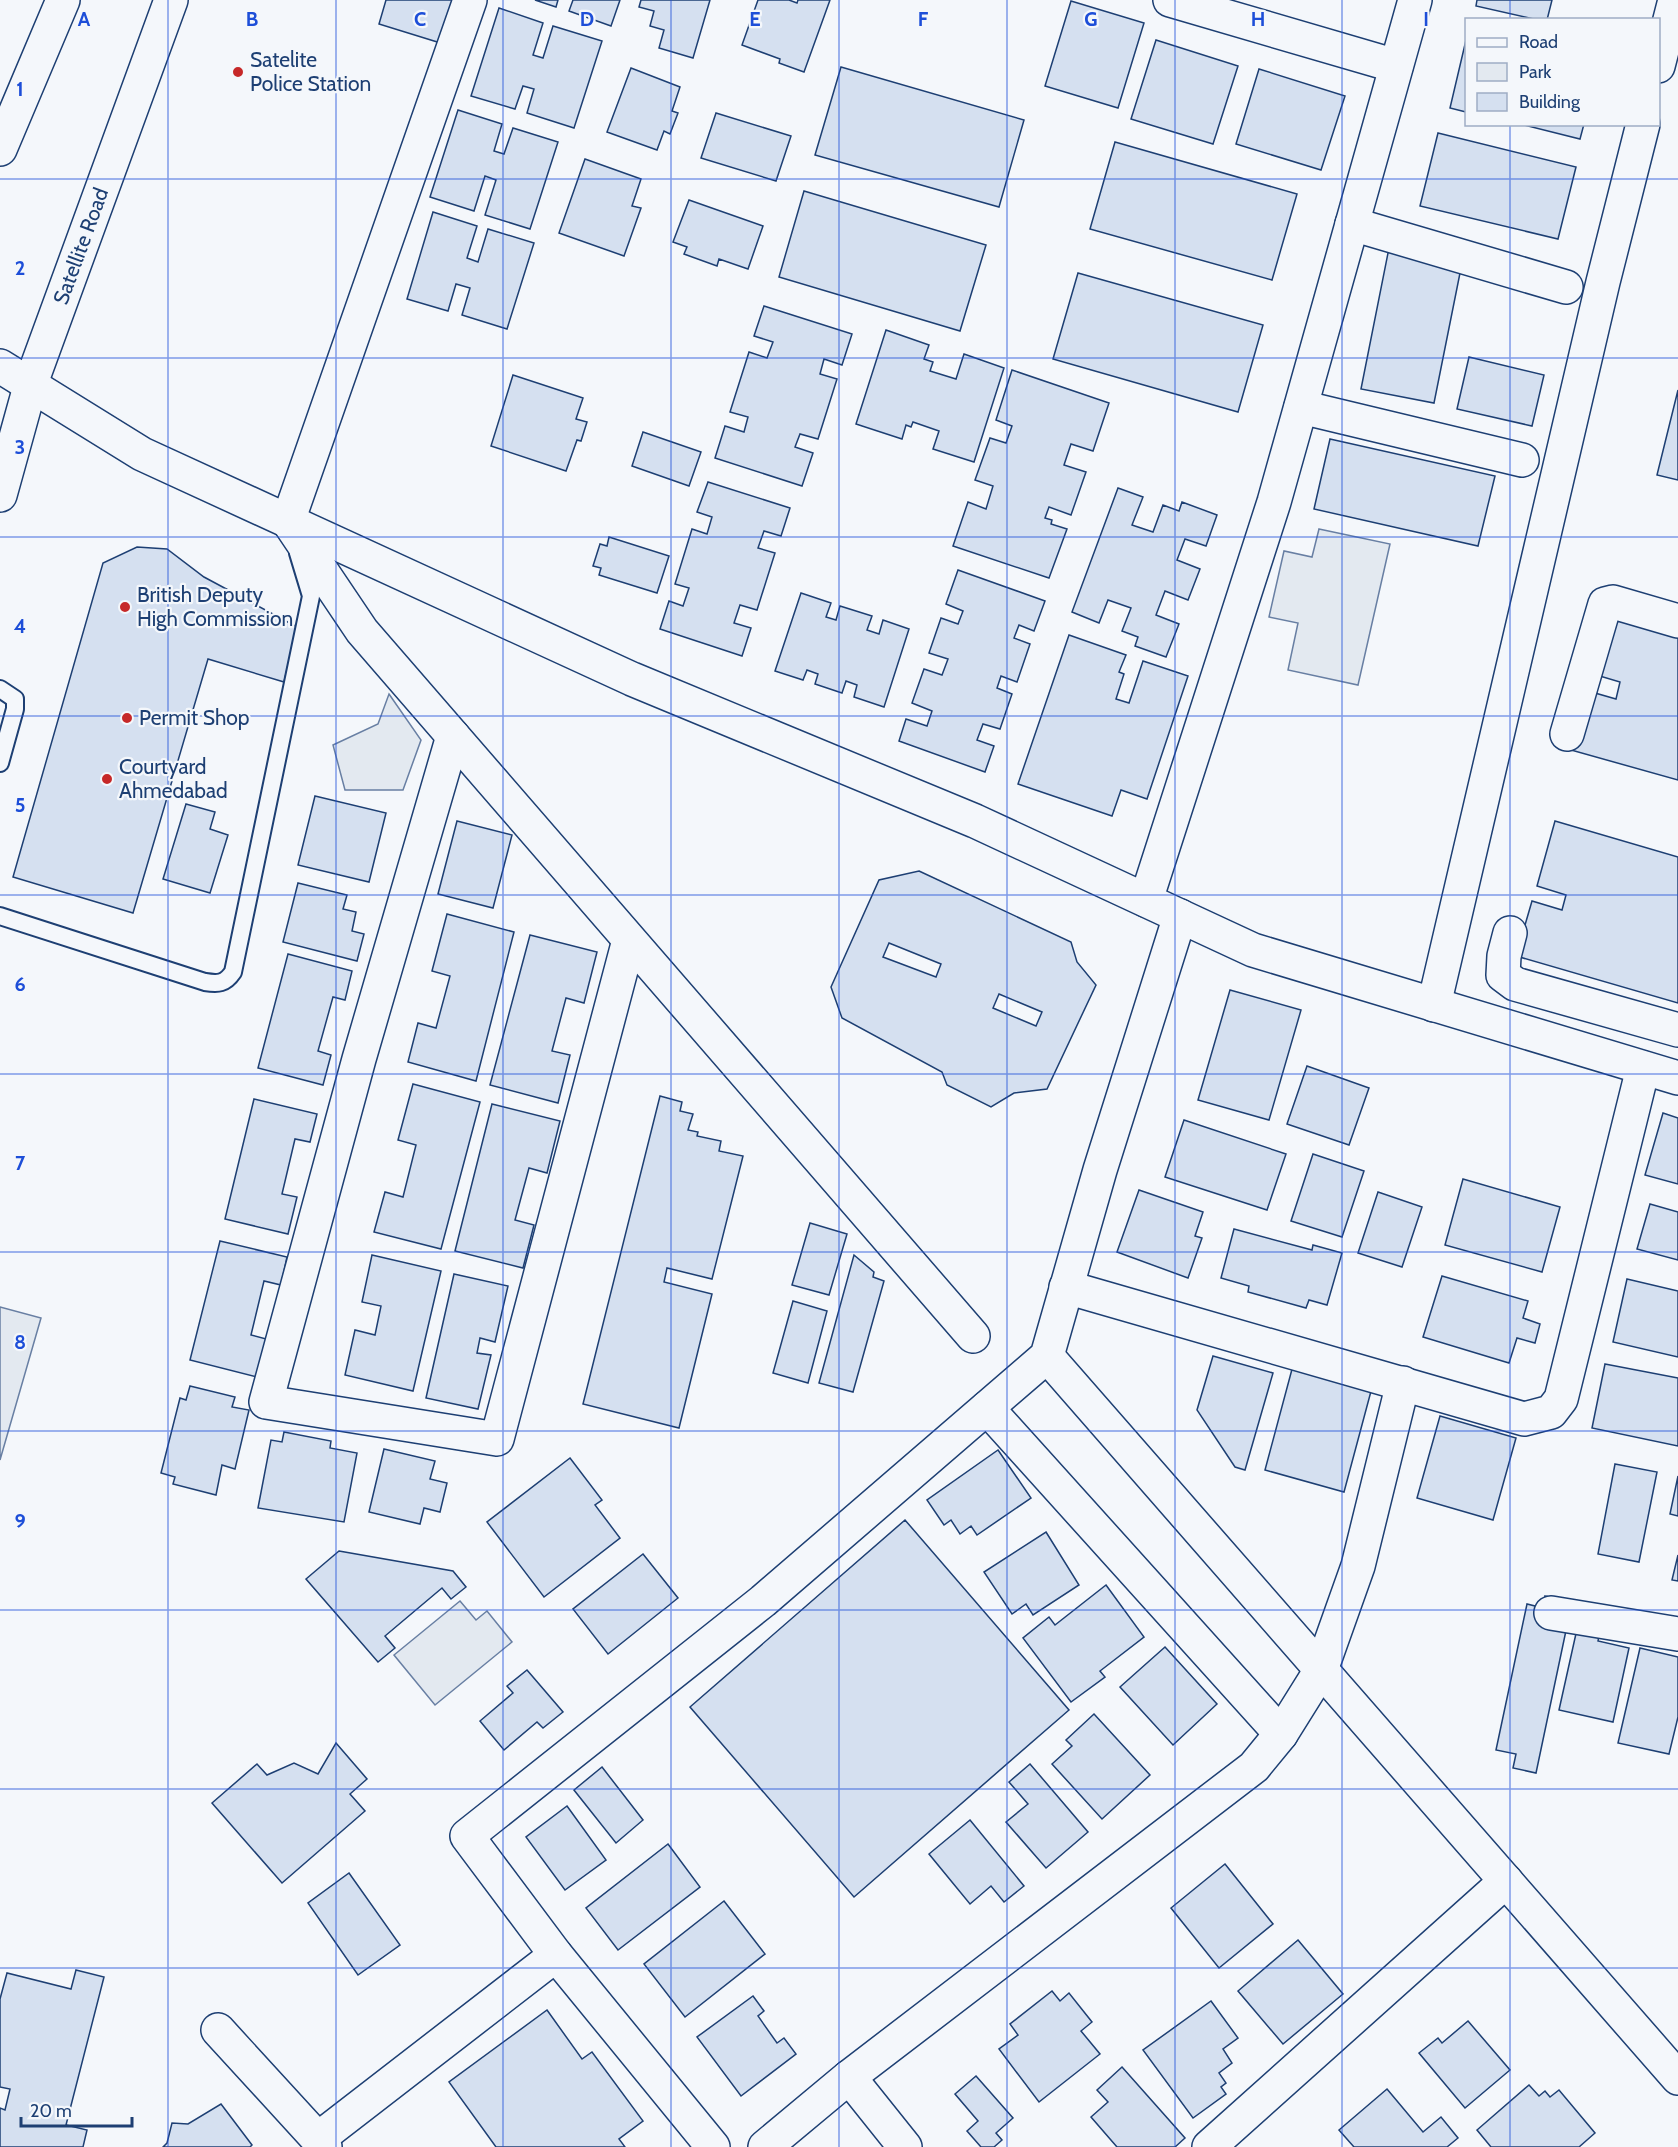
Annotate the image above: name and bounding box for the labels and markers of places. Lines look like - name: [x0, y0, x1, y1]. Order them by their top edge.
- place label: Satelite Police Station: [250, 47, 371, 96]
- marker: Satelite Police Station: [231, 65, 245, 79]
- place label: British Deputy High Commission: [137, 582, 293, 631]
- marker: British Deputy High Commission: [118, 600, 132, 614]
- place label: Permit Shop: [139, 705, 250, 730]
- marker: Permit Shop: [120, 711, 134, 725]
- place label: Courtyard Ahmedabad: [119, 754, 228, 803]
- marker: Courtyard Ahmedabad: [100, 772, 114, 786]

